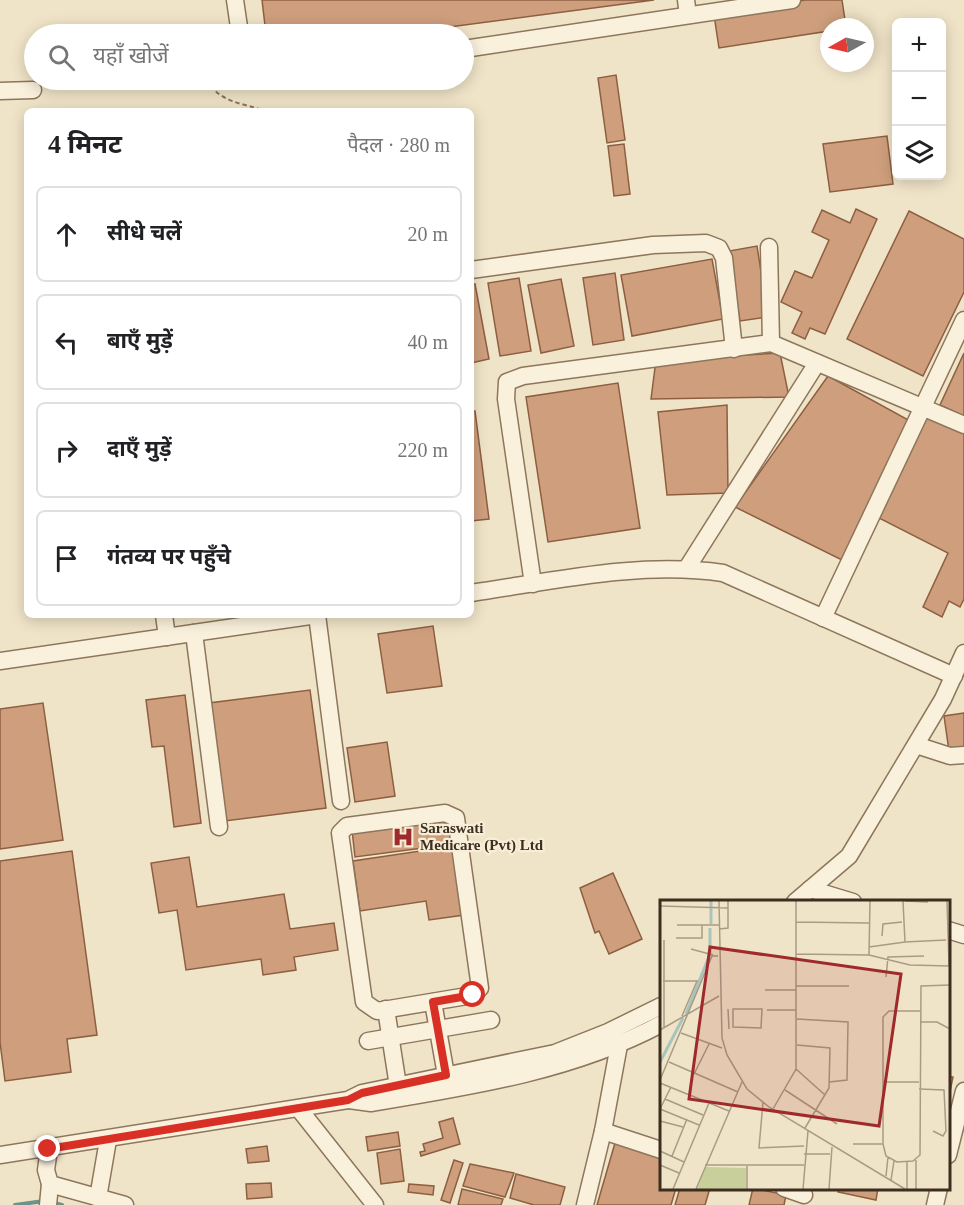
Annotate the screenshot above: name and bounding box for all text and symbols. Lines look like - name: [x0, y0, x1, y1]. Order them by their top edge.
- north arrow: [820, 18, 874, 72]
- map controls: [892, 18, 946, 180]
- button: +: [892, 18, 946, 72]
- search box: [24, 24, 474, 90]
- icon: search: [45, 41, 78, 74]
- text: यहाँ खोजें: [93, 43, 169, 68]
- button: −: [892, 72, 946, 126]
- button: layers: [892, 126, 946, 180]
- text: 4 मिनट: [48, 130, 122, 159]
- text: पैदल · 280 m: [347, 134, 450, 156]
- icon: ahead: [50, 218, 83, 251]
- text: सीधे चलें: [107, 220, 182, 245]
- text: 20 m: [407, 223, 448, 245]
- icon: left: [50, 326, 83, 359]
- text: बाएँ मुड़ें: [107, 328, 173, 353]
- text: 40 m: [407, 331, 448, 353]
- icon: right: [50, 434, 83, 467]
- text: दाएँ मुड़ें: [107, 436, 172, 461]
- text: 220 m: [397, 439, 448, 461]
- icon: arrive: [50, 542, 83, 575]
- text: गंतव्य पर पहुँचे: [107, 544, 231, 569]
- place label: Saraswati Medicare (Pvt) Ltd: [420, 820, 544, 854]
- hospital icon: Saraswati Medicare (Pvt) Ltd: [391, 825, 415, 849]
- inset map: [660, 900, 949, 1190]
- route start: [459, 981, 485, 1007]
- route end: [34, 1135, 60, 1161]

